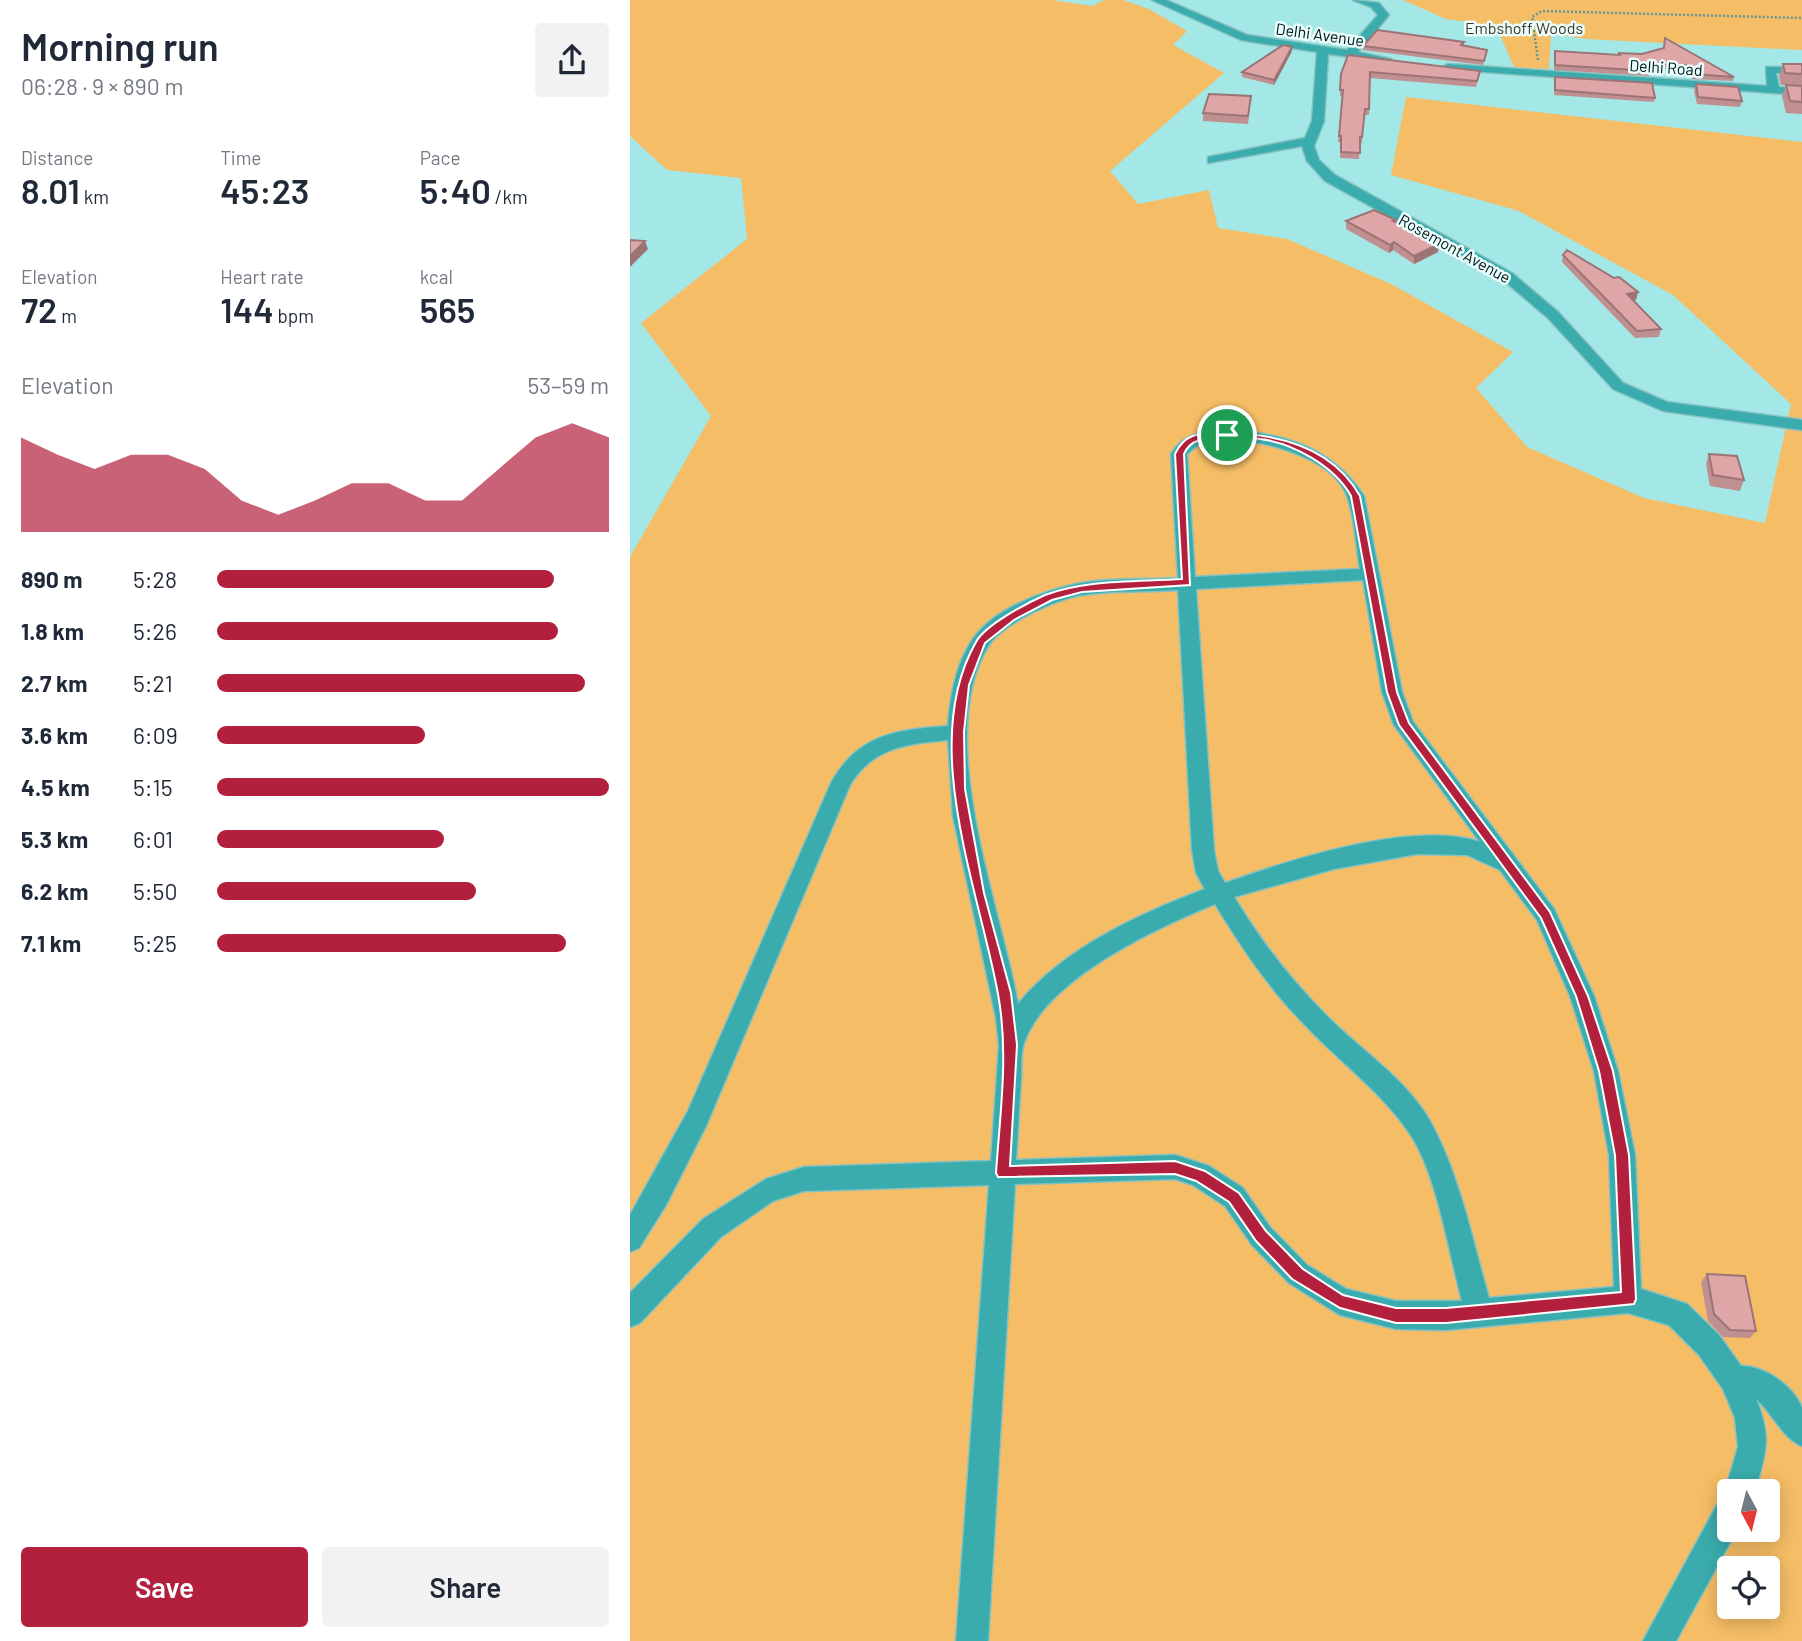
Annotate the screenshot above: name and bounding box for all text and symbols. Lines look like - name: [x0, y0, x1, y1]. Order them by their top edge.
- street label: Delhi Avenue: [1275, 18, 1365, 50]
- park label: Embshoff Woods: [1465, 18, 1583, 37]
- text: Morning run: [21, 23, 219, 69]
- button: share: [535, 23, 609, 97]
- street label: Delhi Road: [1629, 55, 1703, 79]
- text: 06:28 · 9 × 890 m: [21, 72, 183, 100]
- text: Distance: [21, 146, 93, 169]
- text: Time: [220, 146, 261, 169]
- text: Pace: [420, 146, 461, 169]
- text: 8.01: [21, 169, 80, 211]
- text: 45:23: [220, 169, 309, 211]
- text: 5:40: [420, 169, 491, 211]
- text: km: [80, 185, 109, 208]
- text: /km: [491, 185, 528, 208]
- street label: Rosemont Avenue: [1396, 209, 1514, 287]
- text: Elevation: [21, 265, 98, 288]
- text: Heart rate: [220, 265, 304, 288]
- text: kcal: [420, 265, 453, 288]
- text: 72: [21, 288, 57, 330]
- text: 144: [220, 288, 274, 330]
- text: 565: [420, 288, 475, 330]
- text: m: [57, 304, 77, 327]
- text: bpm: [274, 304, 314, 327]
- text: Elevation: [21, 371, 114, 399]
- text: 53–59 m: [528, 371, 609, 399]
- pin: [1197, 405, 1257, 465]
- icon: arrive: [1208, 416, 1246, 454]
- text: 890 m: [21, 565, 83, 593]
- text: 5:28: [133, 565, 177, 593]
- text: 1.8 km: [21, 617, 84, 645]
- text: 5:26: [133, 617, 177, 645]
- text: 2.7 km: [21, 669, 88, 697]
- text: 5:21: [133, 669, 173, 697]
- text: 3.6 km: [21, 721, 88, 749]
- text: 6:09: [133, 721, 178, 749]
- text: 4.5 km: [21, 773, 90, 801]
- text: 5:15: [133, 773, 173, 801]
- text: 5.3 km: [21, 825, 88, 853]
- text: 6:01: [133, 825, 173, 853]
- text: 6.2 km: [21, 877, 89, 905]
- text: 5:50: [133, 877, 177, 905]
- text: 7.1 km: [21, 929, 81, 957]
- text: 5:25: [133, 929, 177, 957]
- north arrow: [1717, 1479, 1780, 1542]
- map controls: [1717, 1479, 1780, 1619]
- button: Save: [21, 1547, 308, 1627]
- button: Share: [322, 1547, 609, 1627]
- button: locate: [1717, 1556, 1780, 1619]

